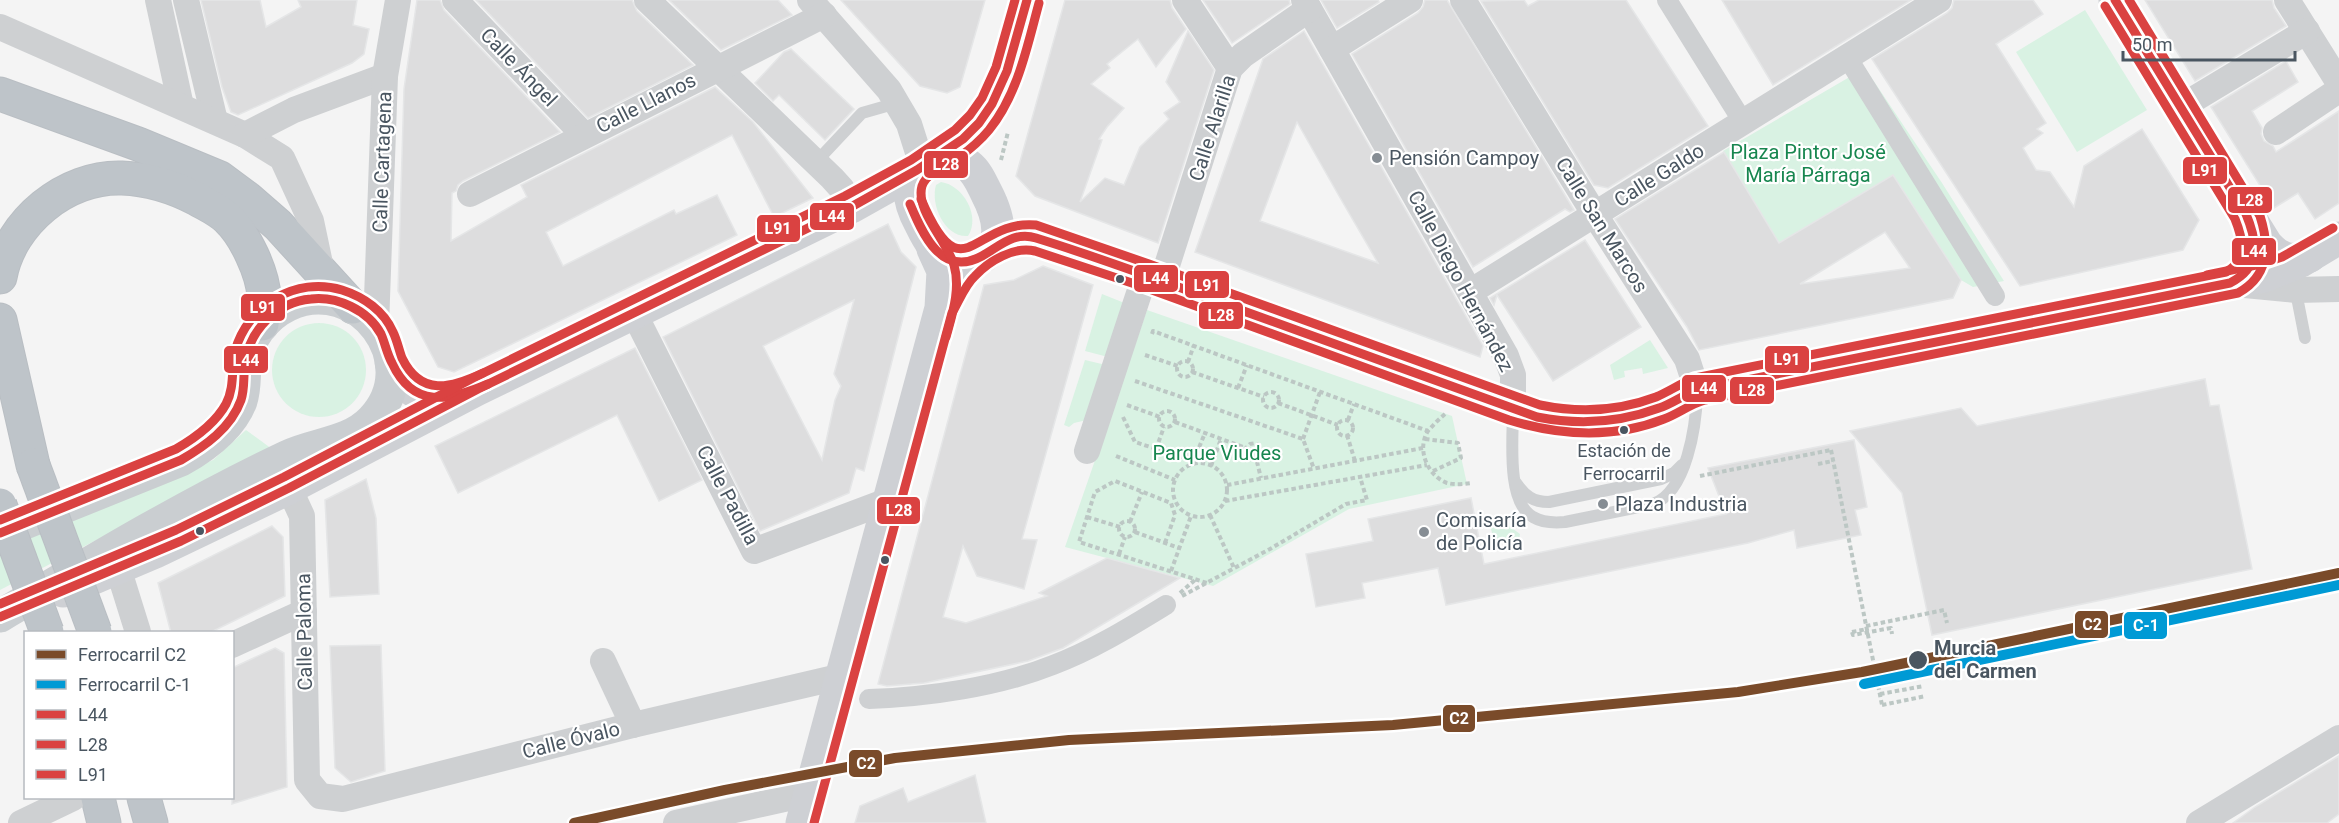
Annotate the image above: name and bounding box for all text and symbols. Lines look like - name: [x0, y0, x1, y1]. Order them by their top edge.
- street label: Calle Ángel: [476, 23, 562, 111]
- scale bar: [2123, 24, 2296, 62]
- text: 50 m: [2132, 34, 2172, 55]
- street label: Calle Llanos: [592, 68, 700, 138]
- street label: Calle Alarilla: [1184, 72, 1240, 184]
- street label: Calle Cartagena: [368, 91, 396, 233]
- street label: Calle Galdo: [1610, 138, 1708, 212]
- park label: Plaza Pintor José María Párraga: [1730, 140, 1886, 187]
- place label: Pensión Campoy: [1389, 146, 1540, 170]
- line badge: L28: [923, 150, 969, 179]
- marker: Pensión Campoy: [1370, 151, 1384, 165]
- street label: Calle San Marcos: [1551, 153, 1653, 297]
- text: L28: [932, 155, 960, 174]
- line badge: L91: [2182, 156, 2228, 185]
- text: L91: [2191, 161, 2219, 180]
- street label: Calle Diego Hernández: [1403, 186, 1519, 376]
- line badge: L28: [2227, 186, 2273, 214]
- text: L28: [2236, 191, 2264, 210]
- line badge: L44: [809, 202, 855, 231]
- text: L44: [818, 207, 846, 226]
- line badge: L91: [756, 214, 801, 243]
- text: L91: [764, 219, 792, 238]
- line badge: L44: [2231, 237, 2277, 266]
- text: L44: [2240, 242, 2268, 261]
- line badge: L44: [1133, 264, 1179, 293]
- text: L44: [1142, 269, 1170, 288]
- line badge: L91: [1184, 270, 1230, 299]
- unlabelled marker: [1114, 273, 1126, 285]
- text: L91: [1193, 276, 1221, 295]
- line badge: L91: [240, 293, 286, 322]
- text: L91: [249, 298, 277, 317]
- line badge: L28: [1198, 301, 1244, 330]
- text: L28: [1207, 306, 1235, 325]
- line badge: L44: [223, 345, 269, 374]
- line badge: L91: [1764, 345, 1810, 374]
- text: L91: [1773, 350, 1801, 369]
- text: L44: [232, 351, 260, 370]
- line badge: L44: [1681, 374, 1727, 403]
- line badge: L28: [1729, 376, 1775, 405]
- text: L44: [1690, 379, 1718, 398]
- text: L28: [1738, 381, 1766, 400]
- marker: Estación de Ferrocarril: [1618, 424, 1630, 436]
- place label: Estación de Ferrocarril: [1577, 440, 1671, 484]
- street label: Calle Padilla: [692, 441, 764, 549]
- park label: Parque Viudes: [1153, 441, 1281, 465]
- place label: Plaza Industria: [1615, 492, 1747, 516]
- line badge: L28: [876, 496, 921, 525]
- marker: Plaza Industria: [1596, 497, 1610, 511]
- text: L28: [885, 501, 913, 520]
- place label: Comisaría de Policía: [1436, 508, 1527, 555]
- unlabelled marker: [194, 525, 206, 537]
- marker: Comisaría de Policía: [1417, 525, 1431, 539]
- unlabelled marker: [879, 554, 891, 566]
- street label: Calle Paloma: [291, 573, 317, 691]
- line badge: C2: [2074, 610, 2109, 639]
- line badge: C-1: [2123, 611, 2168, 640]
- text: C2: [2082, 615, 2102, 634]
- text: C-1: [2133, 616, 2159, 635]
- legend: [24, 631, 234, 799]
- place label: Murcia del Carmen: [1934, 636, 2037, 683]
- text: Ferrocarril C2: [78, 644, 186, 665]
- marker: Murcia del Carmen: [1907, 649, 1929, 671]
- text: Ferrocarril C-1: [78, 674, 191, 695]
- text: L44: [78, 704, 108, 725]
- line badge: C2: [1442, 704, 1476, 733]
- text: C2: [1449, 709, 1469, 728]
- street label: Calle Óvalo: [520, 716, 622, 764]
- text: L28: [78, 734, 108, 755]
- line badge: C2: [848, 749, 883, 778]
- text: C2: [856, 754, 876, 773]
- text: L91: [78, 764, 108, 785]

